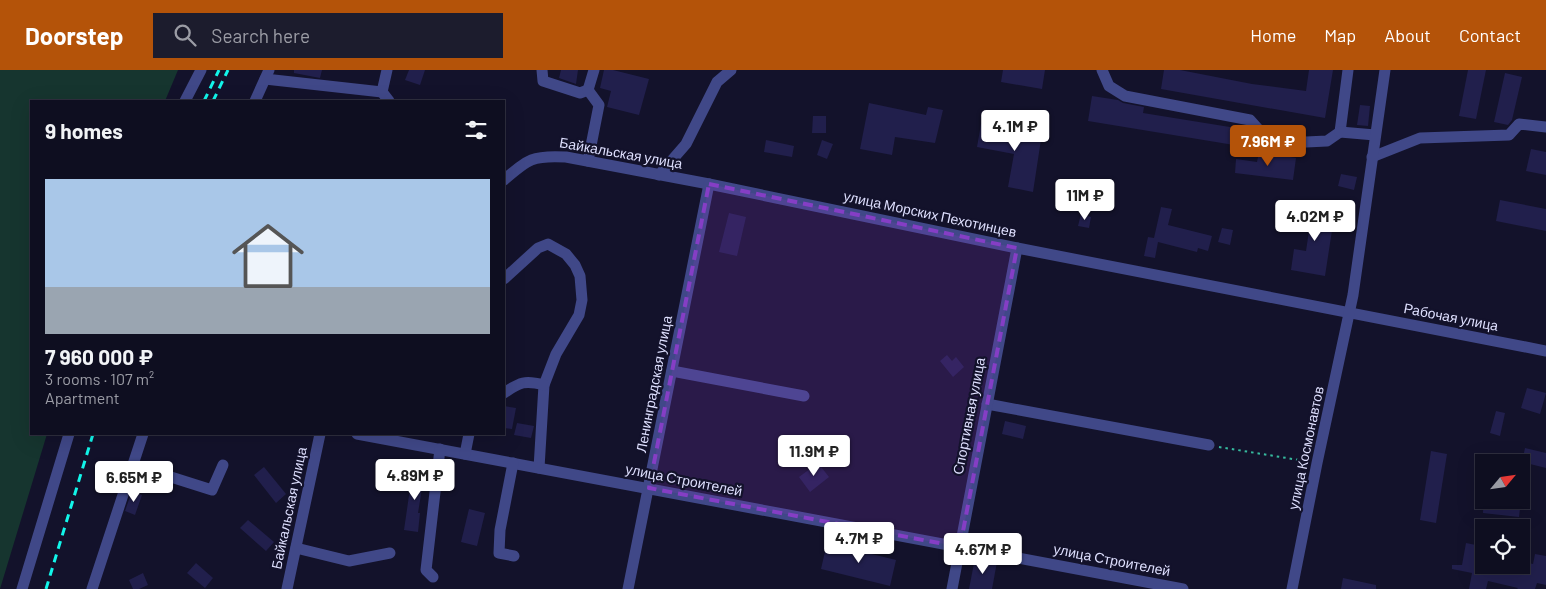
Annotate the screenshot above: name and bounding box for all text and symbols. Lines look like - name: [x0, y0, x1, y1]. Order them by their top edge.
- search box: [153, 13, 503, 58]
- text: Doorstep: [25, 21, 123, 50]
- icon: search: [171, 21, 199, 49]
- text: Search here: [211, 24, 310, 47]
- text: Home: [1250, 24, 1296, 46]
- text: Map: [1324, 24, 1356, 46]
- text: About: [1384, 24, 1431, 46]
- text: Contact: [1459, 24, 1521, 46]
- pin: 4.1M ₽: [974, 109, 1056, 152]
- icon: filters: [462, 116, 490, 144]
- text: 4.1M ₽: [992, 116, 1038, 135]
- text: 9 homes: [45, 118, 123, 143]
- pin: 7.96M ₽: [1222, 124, 1314, 167]
- text: 7.96M ₽: [1241, 131, 1295, 150]
- street label: Байкальская улица: [558, 133, 684, 172]
- pin: 11M ₽: [1050, 178, 1120, 221]
- text: 11M ₽: [1066, 185, 1104, 204]
- street label: улица Морских Пехотинцев: [842, 187, 1018, 240]
- pin: 4.02M ₽: [1269, 200, 1361, 242]
- text: 4.02M ₽: [1286, 206, 1344, 225]
- icon: home: [223, 211, 313, 301]
- street label: Рабочая улица: [1402, 299, 1500, 334]
- street label: Ленинградская улица: [632, 314, 675, 454]
- text: 7 960 000 ₽: [45, 344, 153, 369]
- street label: Спортивная улица: [949, 356, 988, 476]
- text: 3 rooms · 107 m²: [45, 369, 154, 388]
- street label: улица Космонавтов: [1284, 385, 1327, 511]
- text: Apartment: [45, 388, 120, 407]
- pin: 11.9M ₽: [768, 434, 860, 477]
- text: 11.9M ₽: [789, 441, 839, 460]
- street label: Байкальская улица: [267, 445, 310, 571]
- north arrow: [1475, 454, 1530, 509]
- map controls: [1475, 454, 1530, 574]
- pin: 4.89M ₽: [369, 458, 461, 501]
- pin: 6.65M ₽: [88, 460, 180, 503]
- street label: улица Строителей: [624, 460, 744, 499]
- text: 4.89M ₽: [386, 465, 444, 484]
- text: 6.65M ₽: [106, 467, 162, 486]
- button: locate: [1475, 519, 1530, 574]
- pin: 4.7M ₽: [818, 522, 900, 564]
- text: 4.7M ₽: [835, 528, 883, 547]
- pin: 4.67M ₽: [937, 532, 1029, 575]
- text: 4.67M ₽: [955, 539, 1011, 558]
- street label: улица Строителей: [1052, 540, 1172, 579]

